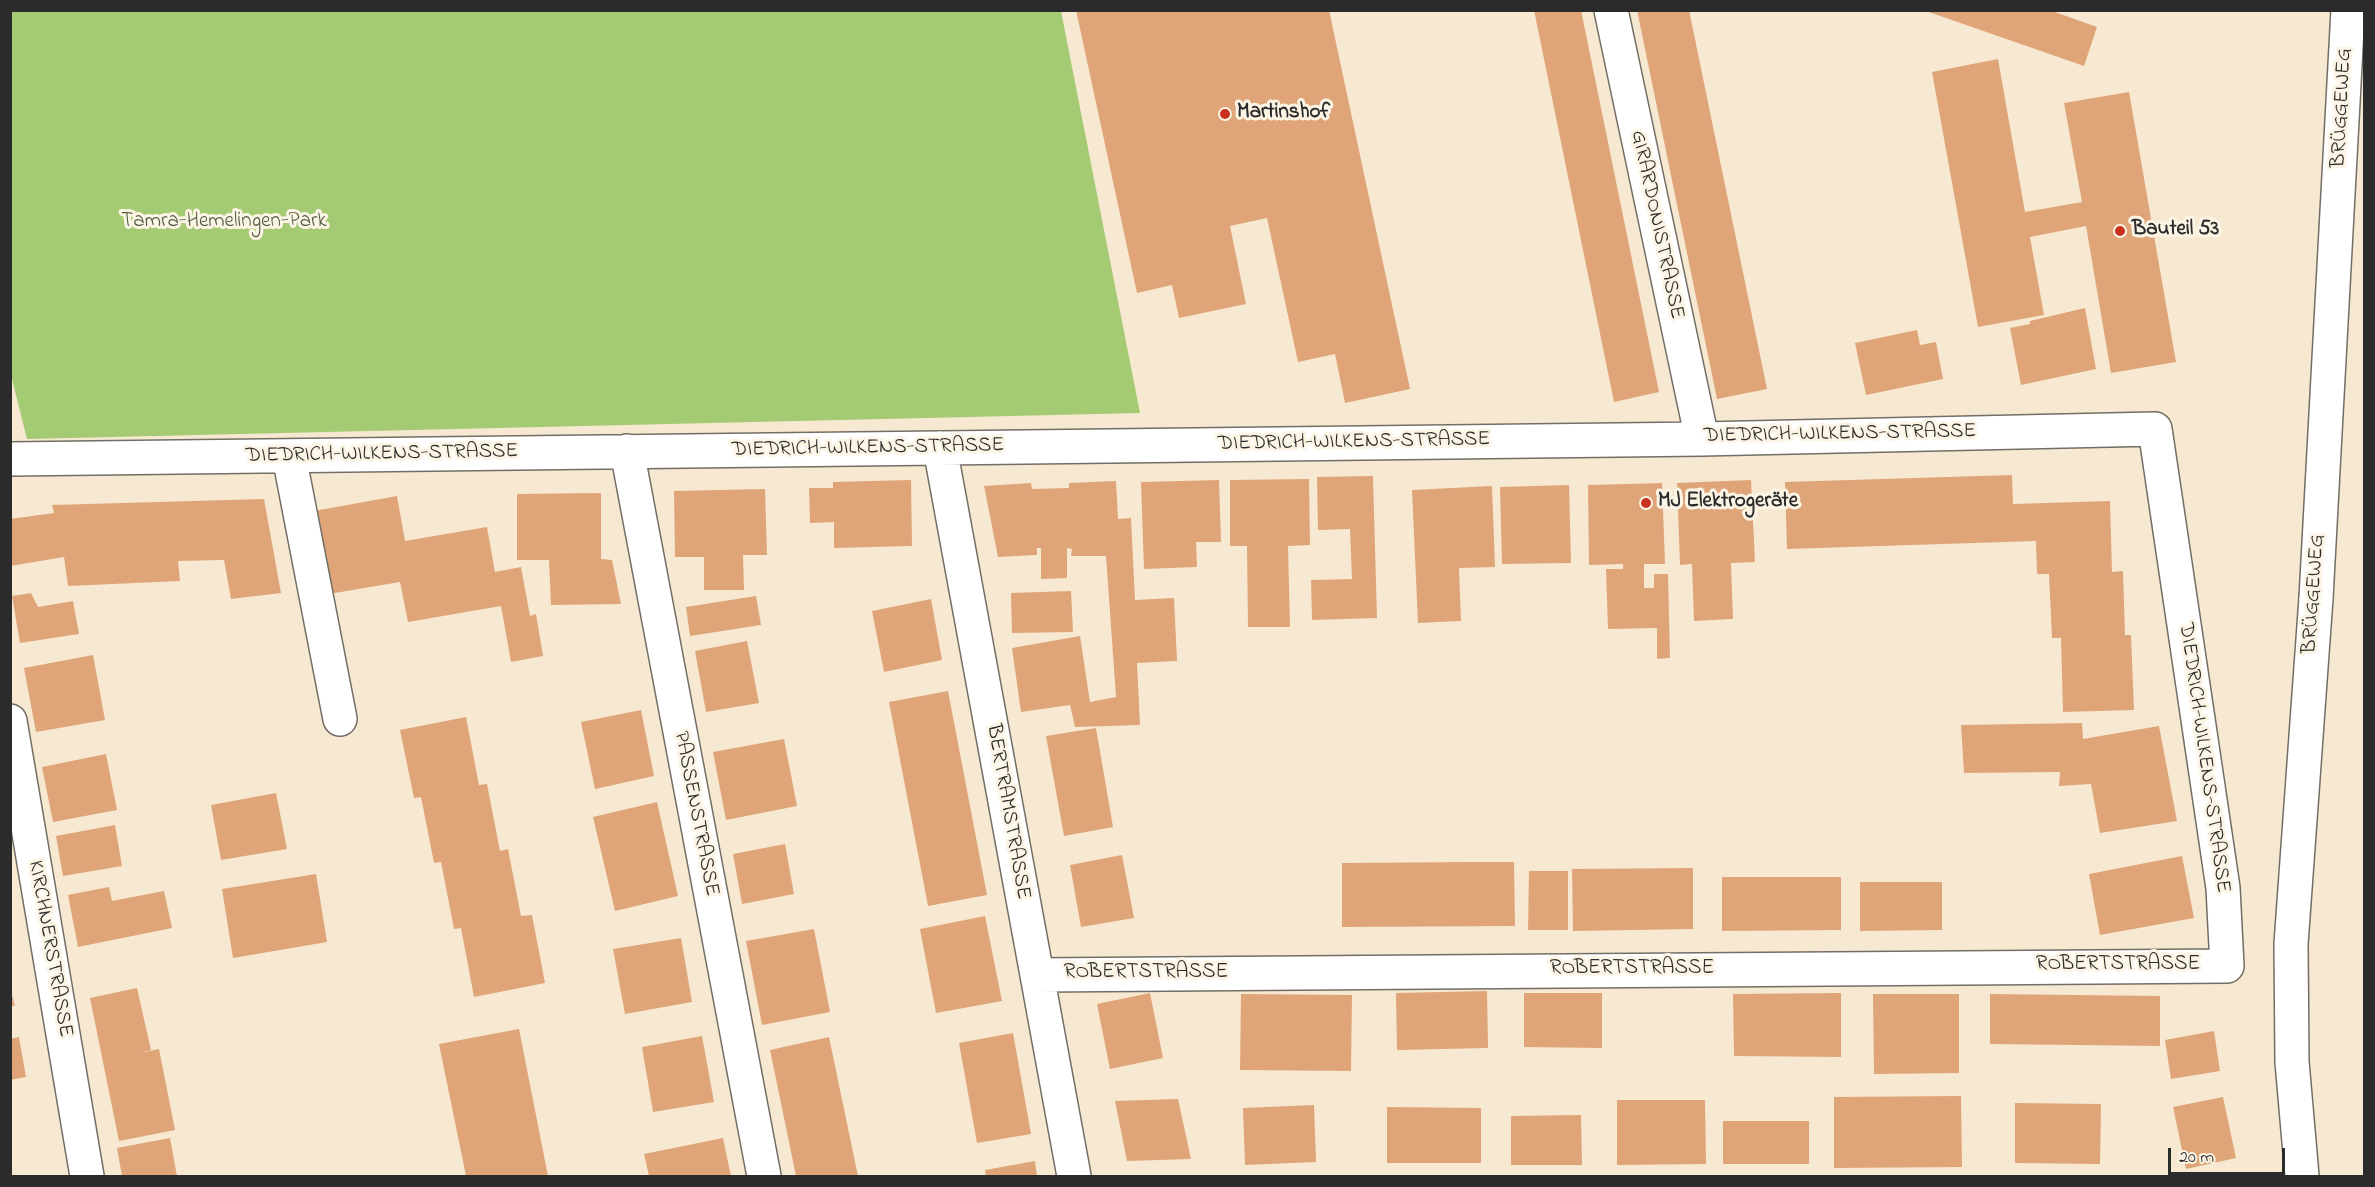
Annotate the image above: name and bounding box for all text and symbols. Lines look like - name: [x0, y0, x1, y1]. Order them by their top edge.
- street label: BRÜGGEWEG: [2327, 48, 2359, 168]
- place label: Martinshof: [1237, 101, 1330, 127]
- marker: Martinshof: [1218, 107, 1232, 121]
- street label: GIRARDONISTRASSE: [1624, 128, 1688, 322]
- park label: Tamra-Hemelingen-Park: [121, 210, 327, 236]
- place label: Bauteil 53: [2132, 218, 2219, 244]
- marker: Bauteil 53: [2113, 224, 2127, 238]
- street label: DIEDRICH-WILKENS-STRASSE: [1704, 420, 1976, 450]
- street label: DIEDRICH-WILKENS-STRASSE: [1218, 428, 1490, 458]
- street label: DIEDRICH-WILKENS-STRASSE: [732, 434, 1004, 464]
- street label: DIEDRICH-WILKENS-STRASSE: [246, 440, 518, 470]
- place label: MJ Elektrogeräte: [1658, 490, 1798, 516]
- marker: MJ Elektrogeräte: [1639, 496, 1653, 510]
- street label: BRÜGGEWEG: [2298, 533, 2332, 655]
- street label: DIEDRICH-WILKENS-STRASSE: [2172, 621, 2234, 895]
- street label: BERTRAMSTRASSE: [979, 722, 1035, 902]
- street label: PASSENSTRASSE: [667, 729, 723, 899]
- street label: KIRCHNERSTRASSE: [21, 859, 77, 1039]
- street label: ROBERTSTRASSE: [2036, 953, 2200, 979]
- street label: ROBERTSTRASSE: [1550, 957, 1714, 983]
- street label: ROBERTSTRASSE: [1064, 961, 1228, 987]
- scale bar: [2171, 1136, 2288, 1174]
- text: 20 m: [2179, 1145, 2214, 1171]

